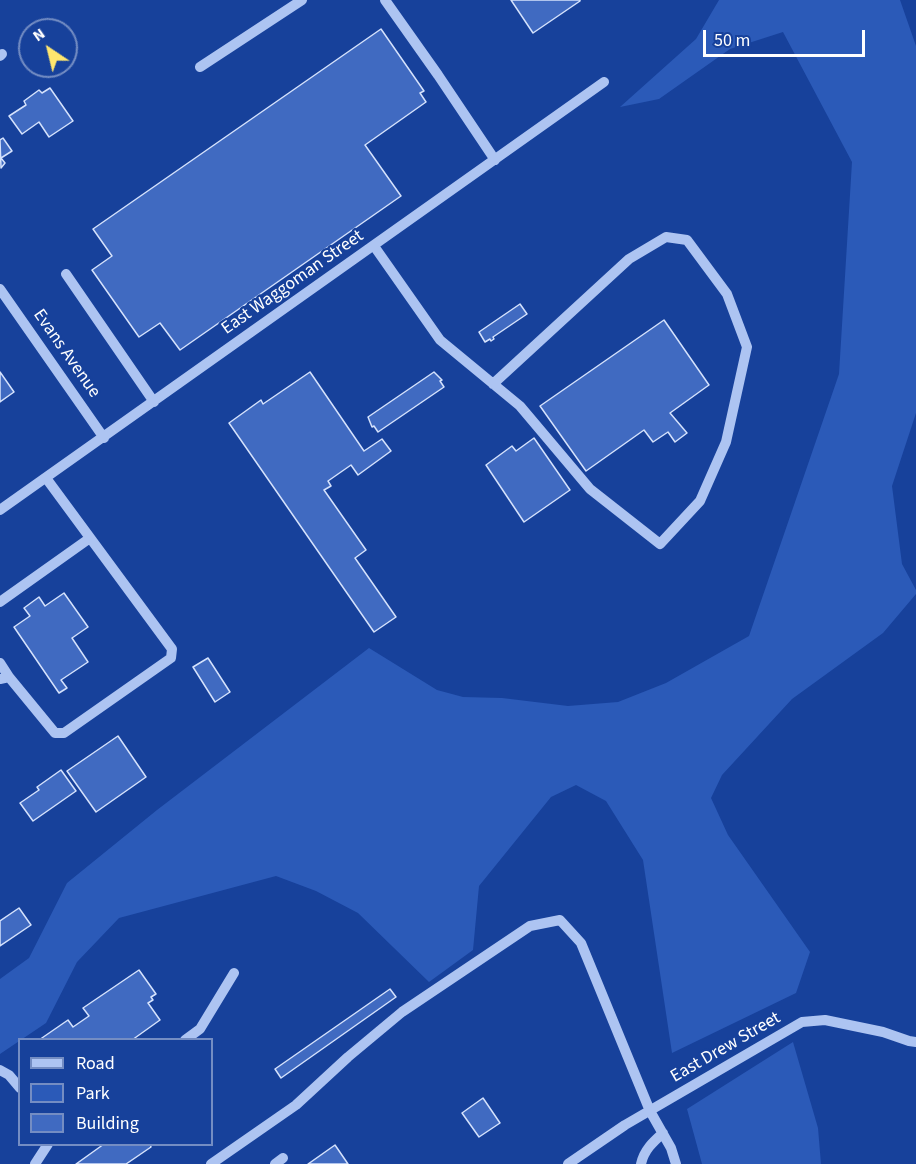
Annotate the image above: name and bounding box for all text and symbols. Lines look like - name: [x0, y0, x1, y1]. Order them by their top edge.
- north arrow: [18, 18, 78, 78]
- scale bar: [706, 18, 868, 56]
- text: N: [28, 23, 49, 47]
- text: 50 m: [714, 28, 750, 53]
- street label: East Waggoman Street: [218, 226, 368, 340]
- street label: Evans Avenue: [28, 306, 104, 402]
- street label: East Drew Street: [667, 1008, 785, 1088]
- legend: [18, 1038, 213, 1146]
- text: Road: [76, 1051, 115, 1076]
- text: Park: [76, 1081, 110, 1106]
- text: Building: [76, 1111, 139, 1136]

